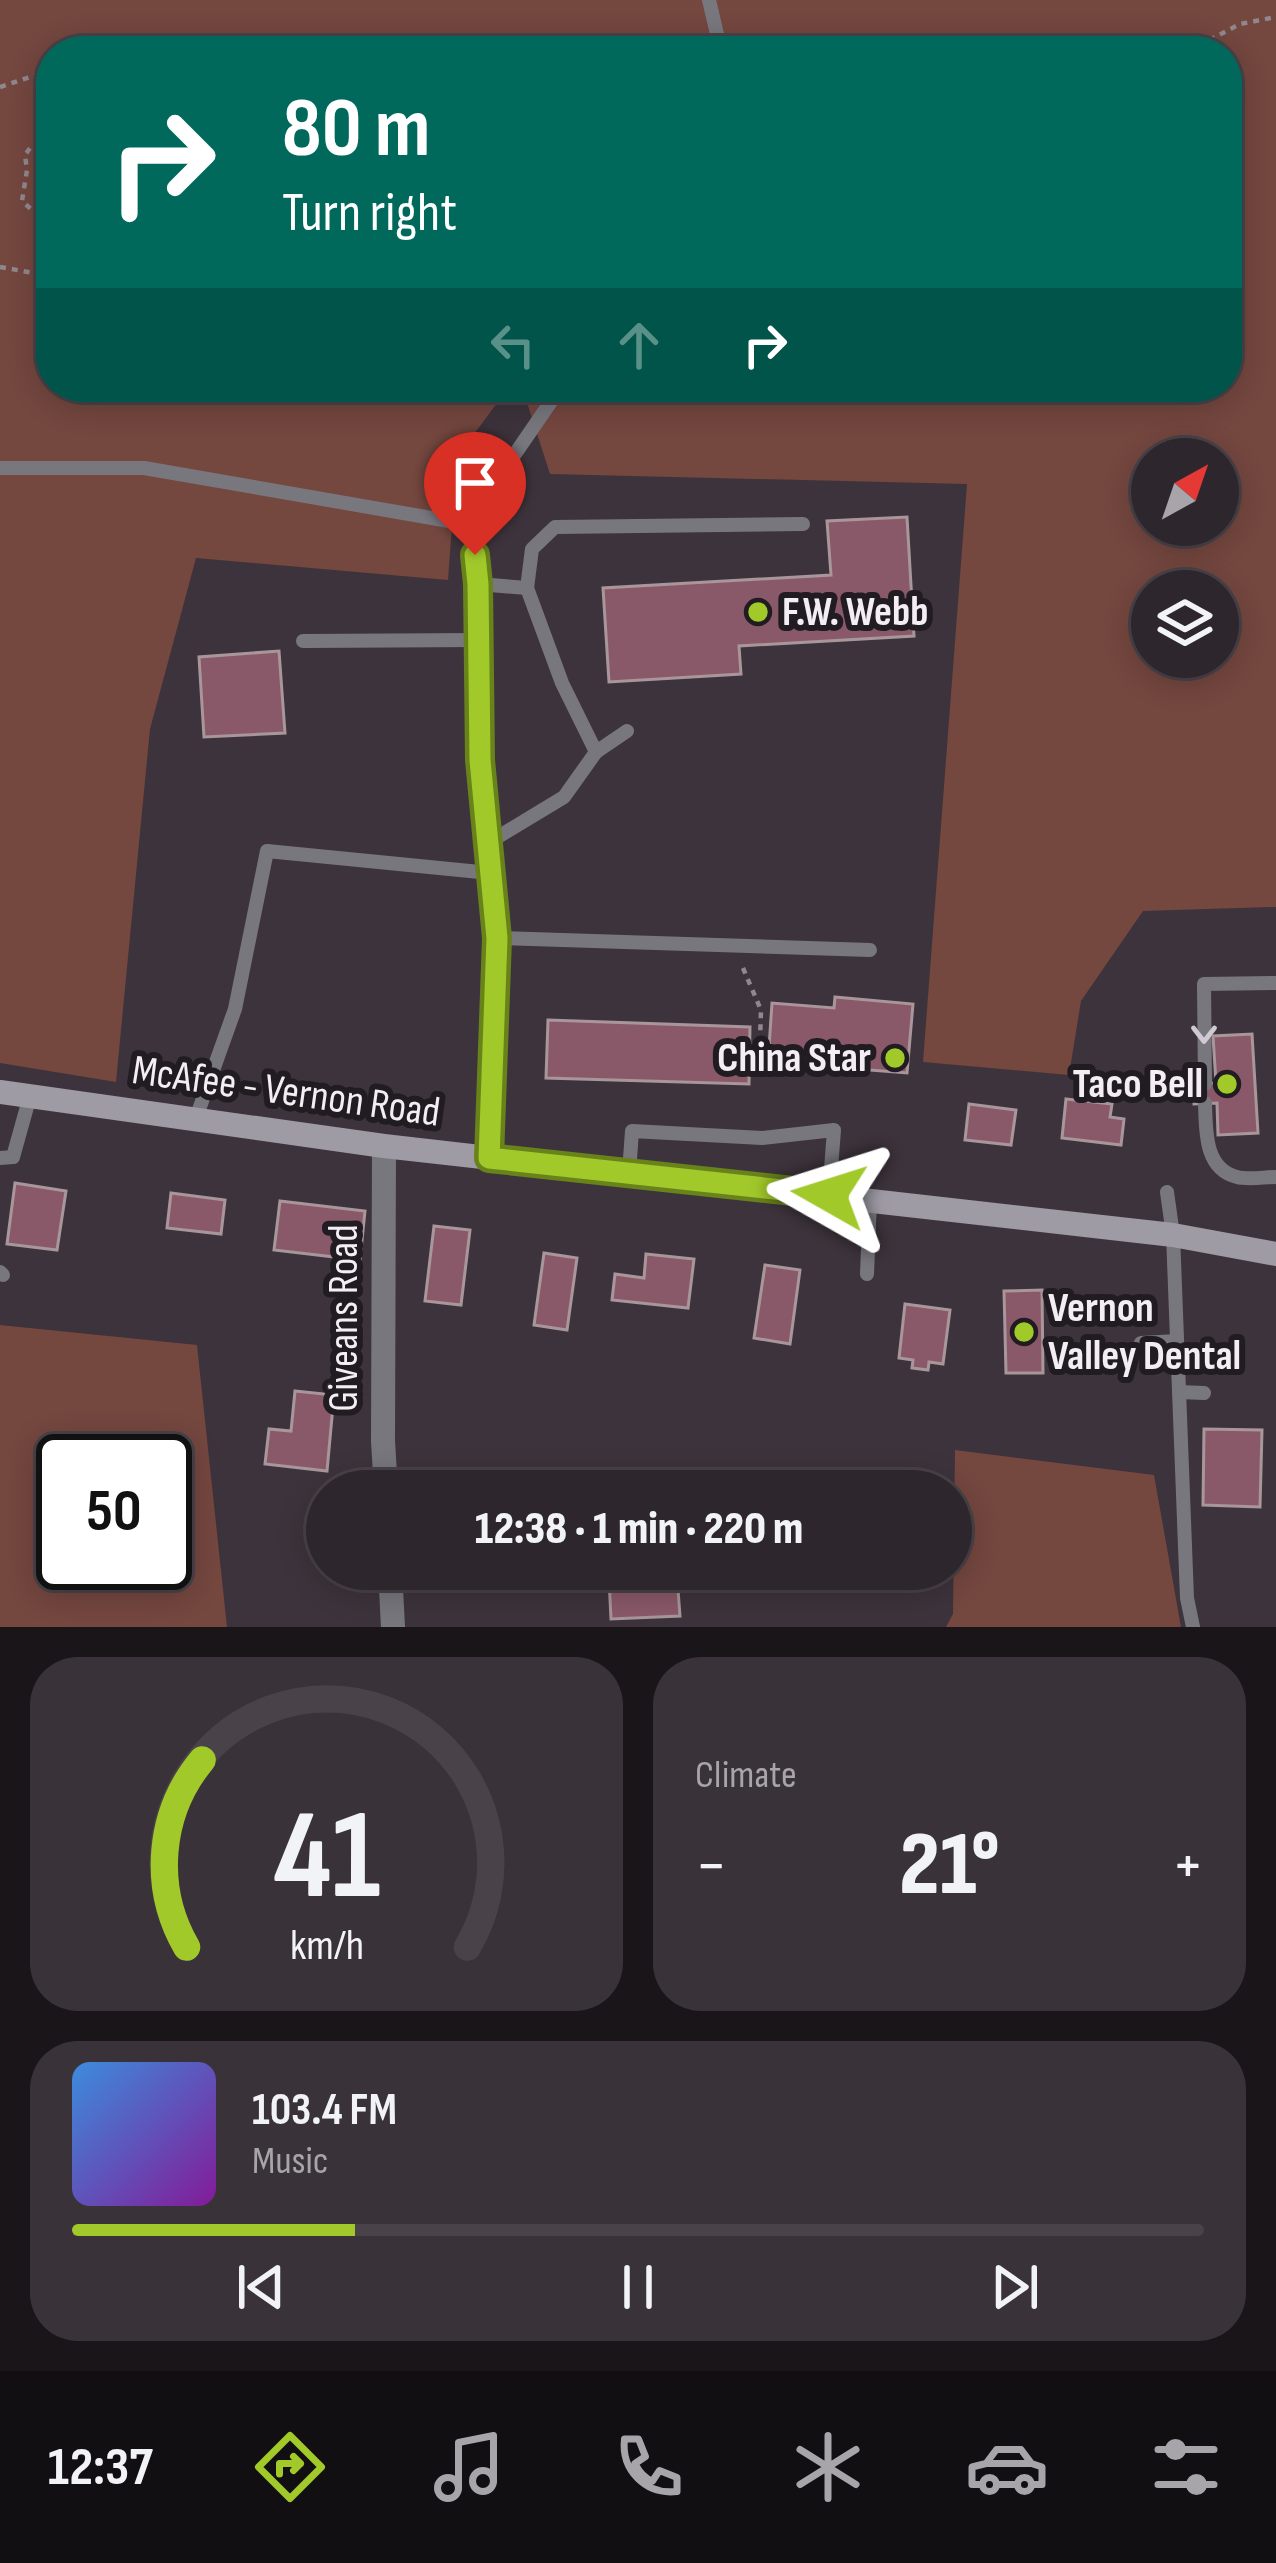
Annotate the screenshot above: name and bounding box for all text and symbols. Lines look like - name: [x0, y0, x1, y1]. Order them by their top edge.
- text: 80 m: [282, 79, 430, 180]
- icon: right: [84, 84, 240, 240]
- text: Turn right: [282, 181, 457, 246]
- icon: left: [480, 312, 546, 378]
- icon: ahead: [606, 312, 672, 378]
- icon: right: [732, 312, 798, 378]
- pin: [424, 432, 526, 555]
- north arrow: [1131, 438, 1239, 546]
- map controls: [1131, 438, 1239, 678]
- icon: arrive: [442, 450, 508, 516]
- button: layers: [1131, 570, 1239, 678]
- place label: F.W. Webb: [782, 587, 929, 638]
- marker: F.W. Webb: [745, 599, 771, 625]
- one-way arrow: [1191, 1025, 1217, 1044]
- place label: China Star: [717, 1033, 871, 1084]
- street label: McAfee - Vernon Road: [129, 1045, 443, 1139]
- marker: China Star: [882, 1045, 908, 1071]
- place label: Taco Bell: [1073, 1059, 1203, 1110]
- marker: Taco Bell: [1214, 1071, 1240, 1097]
- position arrow: [766, 1132, 892, 1258]
- street label: Giveans Road: [319, 1224, 370, 1412]
- place label: Vernon Valley Dental: [1048, 1283, 1241, 1382]
- marker: Vernon Valley Dental: [1011, 1319, 1037, 1345]
- speed limit sign: 50: [36, 1434, 192, 1590]
- text: 12:38 · 1 min · 220 m: [475, 1502, 803, 1557]
- text: Climate: [695, 1752, 797, 1799]
- text: 41: [273, 1784, 380, 1933]
- text: 21°: [899, 1812, 1000, 1920]
- text: −: [695, 1827, 727, 1906]
- text: +: [1172, 1827, 1204, 1906]
- text: km/h: [289, 1920, 364, 1972]
- text: 103.4 FM: [252, 2083, 397, 2138]
- text: Music: [252, 2138, 328, 2185]
- icon: previous: [228, 2254, 294, 2320]
- icon: pause: [605, 2254, 671, 2320]
- icon: next: [982, 2254, 1048, 2320]
- icon: directions: [248, 2425, 332, 2509]
- icon: music: [427, 2425, 511, 2509]
- icon: phone: [607, 2425, 691, 2509]
- icon: climate: [786, 2425, 870, 2509]
- icon: car: [965, 2425, 1049, 2509]
- icon: filters: [1144, 2425, 1228, 2509]
- text: 12:37: [48, 2435, 153, 2500]

